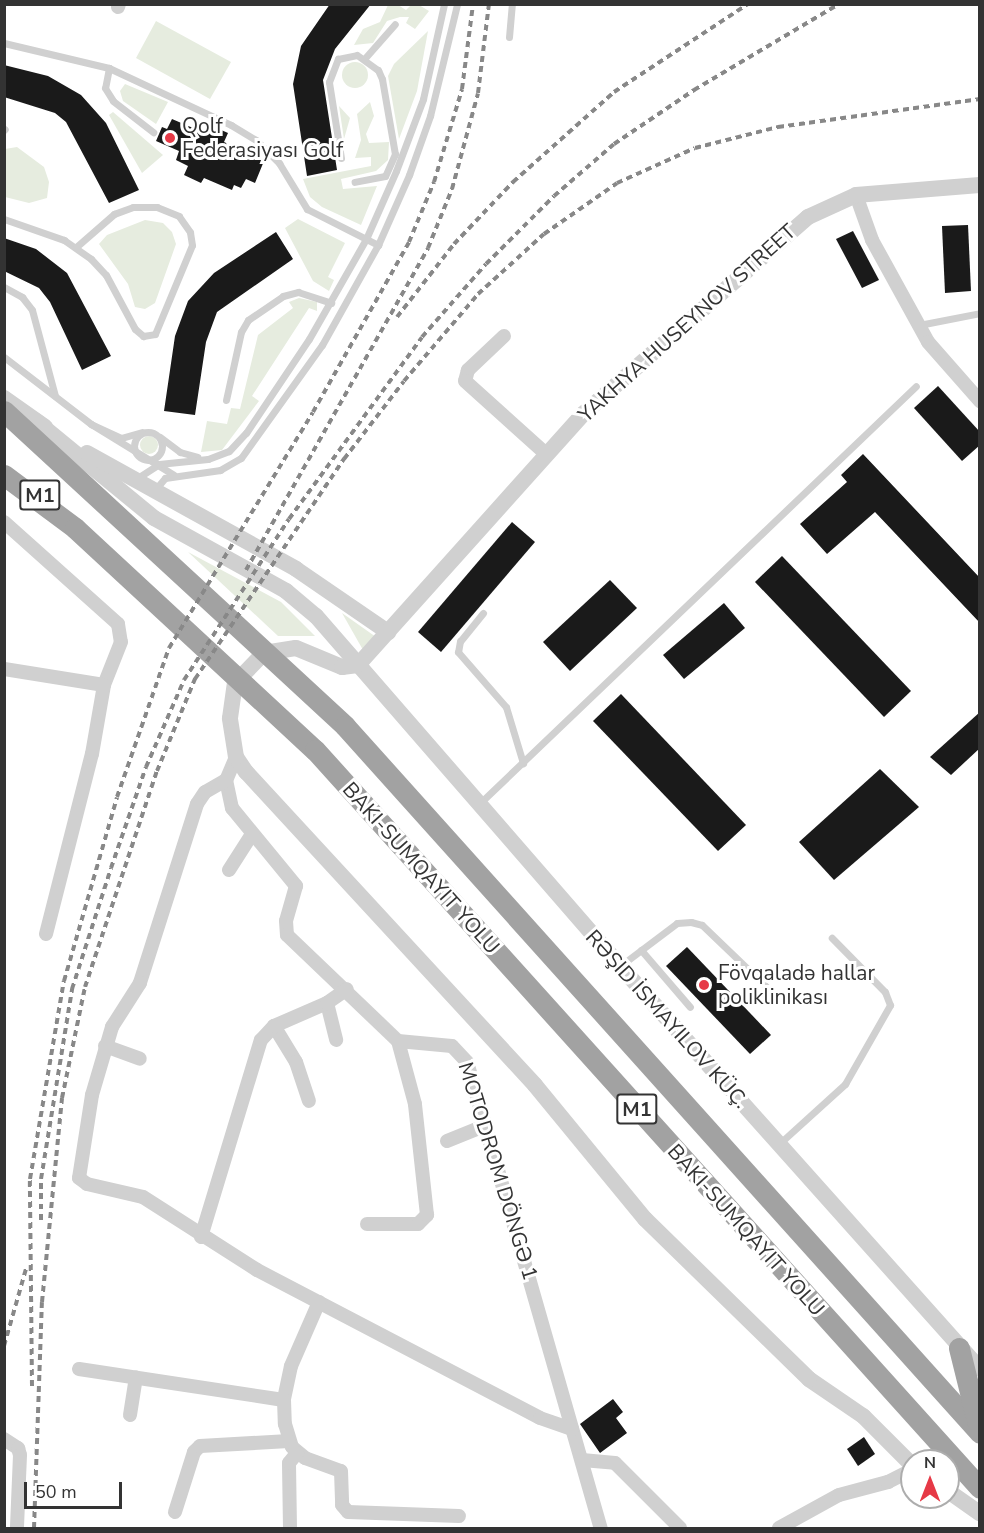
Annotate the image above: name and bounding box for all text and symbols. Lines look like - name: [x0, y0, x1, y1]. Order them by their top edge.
- place label: Qolf Federasiyası Golf: [182, 113, 343, 163]
- marker: Qolf Federasiyası Golf: [163, 131, 177, 145]
- street label: YAKHYA HUSEYNOV STREET: [573, 219, 801, 427]
- road number: M1: [19, 478, 61, 512]
- street label: BAKI-SUMQAYIT YOLU: [337, 777, 505, 959]
- street label: RƏŞID İSMAYILOV KÜÇ.: [580, 925, 754, 1113]
- place label: Fövqaladə hallar poliklinikası: [718, 960, 875, 1010]
- marker: Fövqaladə hallar poliklinikası: [695, 976, 713, 994]
- street label: MOTODROM DÖNGƏ 1: [453, 1059, 543, 1283]
- road number: M1: [616, 1092, 658, 1126]
- street label: BAKI-SUMQAYIT YOLU: [662, 1139, 830, 1321]
- north arrow: [900, 1449, 960, 1509]
- text: N: [924, 1452, 936, 1474]
- scale bar: [27, 1470, 124, 1508]
- text: 50 m: [35, 1480, 77, 1504]

